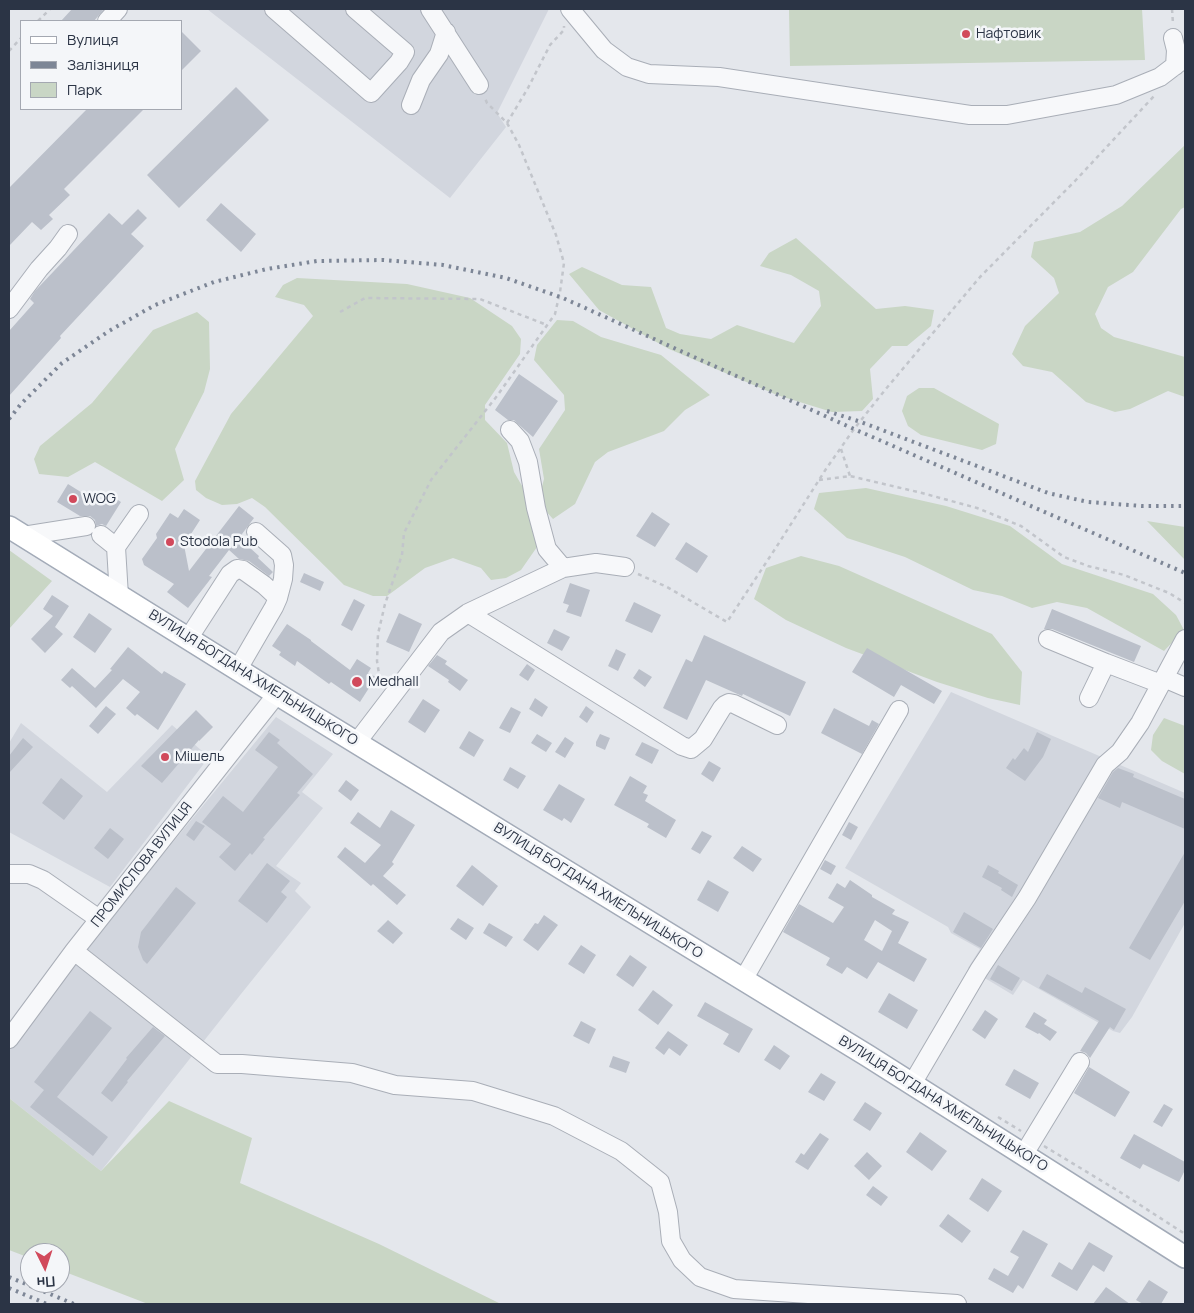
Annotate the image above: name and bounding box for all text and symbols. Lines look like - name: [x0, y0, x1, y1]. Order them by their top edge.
- legend: [20, 20, 182, 110]
- place label: Нафтовик: [976, 26, 1041, 42]
- marker: Нафтовик: [960, 28, 972, 40]
- text: Вулиця: [67, 29, 119, 50]
- text: Залізниця: [67, 54, 139, 75]
- text: Парк: [67, 79, 102, 100]
- place label: WOG: [83, 491, 116, 507]
- marker: WOG: [67, 493, 79, 505]
- place label: Stodola Pub: [180, 534, 258, 550]
- marker: Stodola Pub: [164, 536, 176, 548]
- street label: ВУЛИЦЯ БОГДАНА ХМЕЛЬНИЦЬКОГО: [145, 606, 361, 750]
- place label: Medhall: [368, 674, 419, 690]
- marker: Medhall: [350, 675, 364, 689]
- place label: Мішель: [175, 749, 224, 765]
- marker: Мішель: [159, 751, 171, 763]
- street label: ПРОМИСЛОВА ВУЛИЦЯ: [88, 799, 196, 931]
- street label: ВУЛИЦЯ БОГДАНА ХМЕЛЬНИЦЬКОГО: [490, 819, 706, 963]
- street label: ВУЛИЦЯ БОГДАНА ХМЕЛЬНИЦЬКОГО: [835, 1032, 1051, 1176]
- north arrow: [20, 1243, 70, 1293]
- text: Пн: [36, 1272, 56, 1293]

